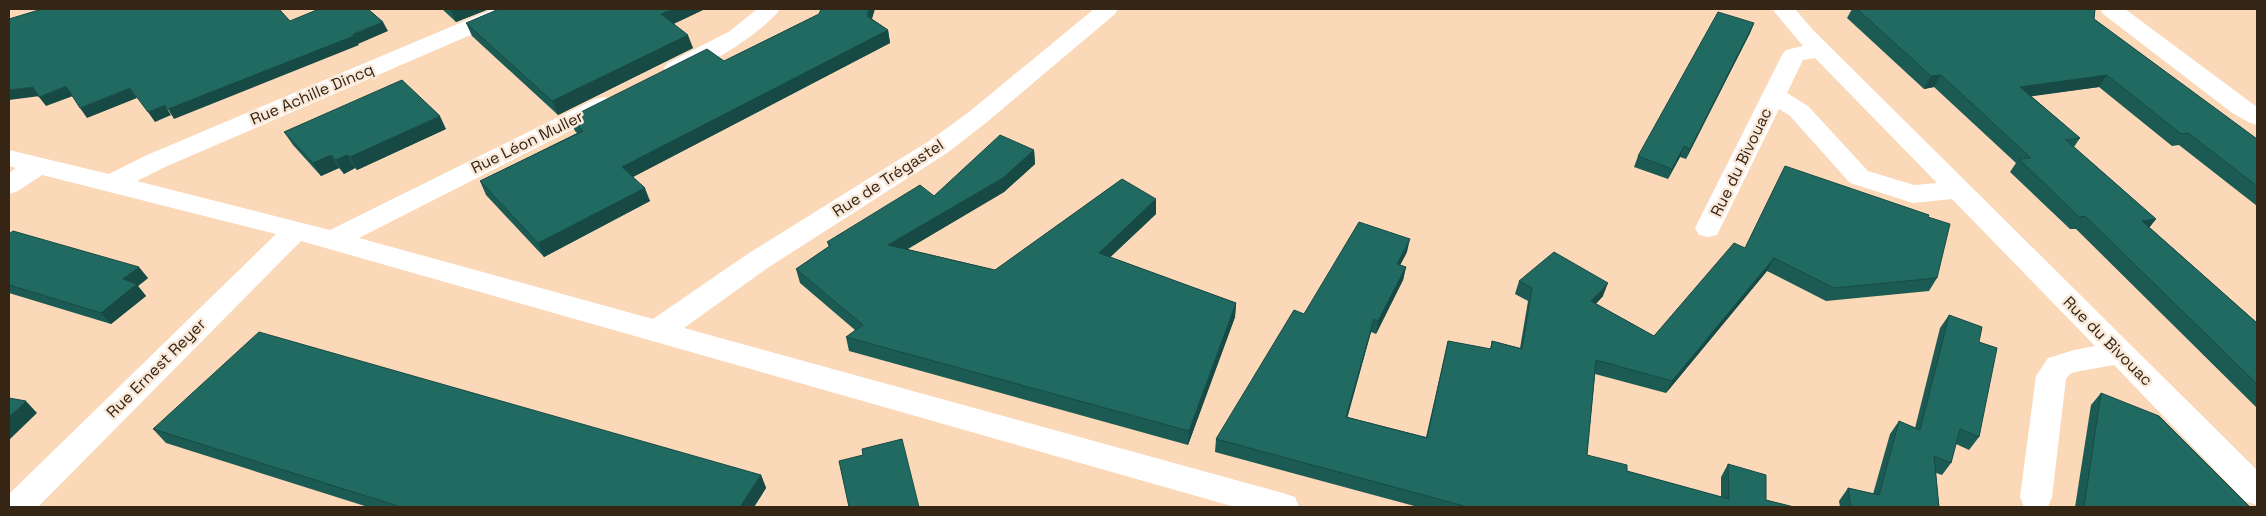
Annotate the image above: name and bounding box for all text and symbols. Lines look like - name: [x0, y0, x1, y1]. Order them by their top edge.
- street label: Rue Achille Dincq: [247, 58, 377, 130]
- street label: Rue du Bivouac: [1706, 104, 1776, 220]
- street label: Rue Léon Muller: [467, 106, 587, 178]
- street label: Rue de Trégastel: [828, 134, 948, 222]
- street label: Rue du Bivouac: [2059, 292, 2157, 390]
- street label: Rue Ernest Reyer: [102, 314, 210, 422]

